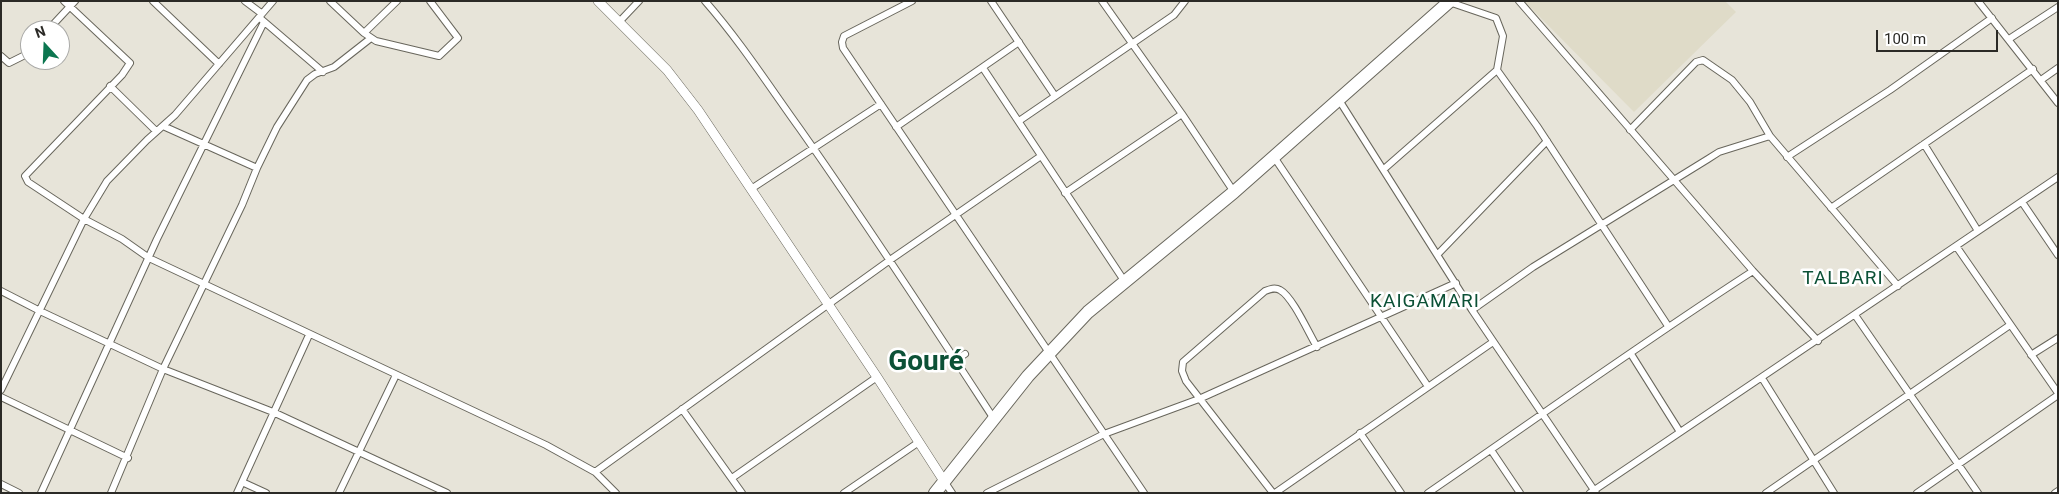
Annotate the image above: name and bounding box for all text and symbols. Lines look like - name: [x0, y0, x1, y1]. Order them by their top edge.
- north arrow: [20, 20, 70, 70]
- scale bar: [1879, 20, 2002, 52]
- text: N: [33, 23, 48, 41]
- text: 100 m: [1884, 30, 1926, 48]
- district label: TALBARI: [1801, 268, 1885, 290]
- district label: KAIGAMARI: [1369, 291, 1481, 313]
- district label: Gouré: [888, 346, 964, 380]

